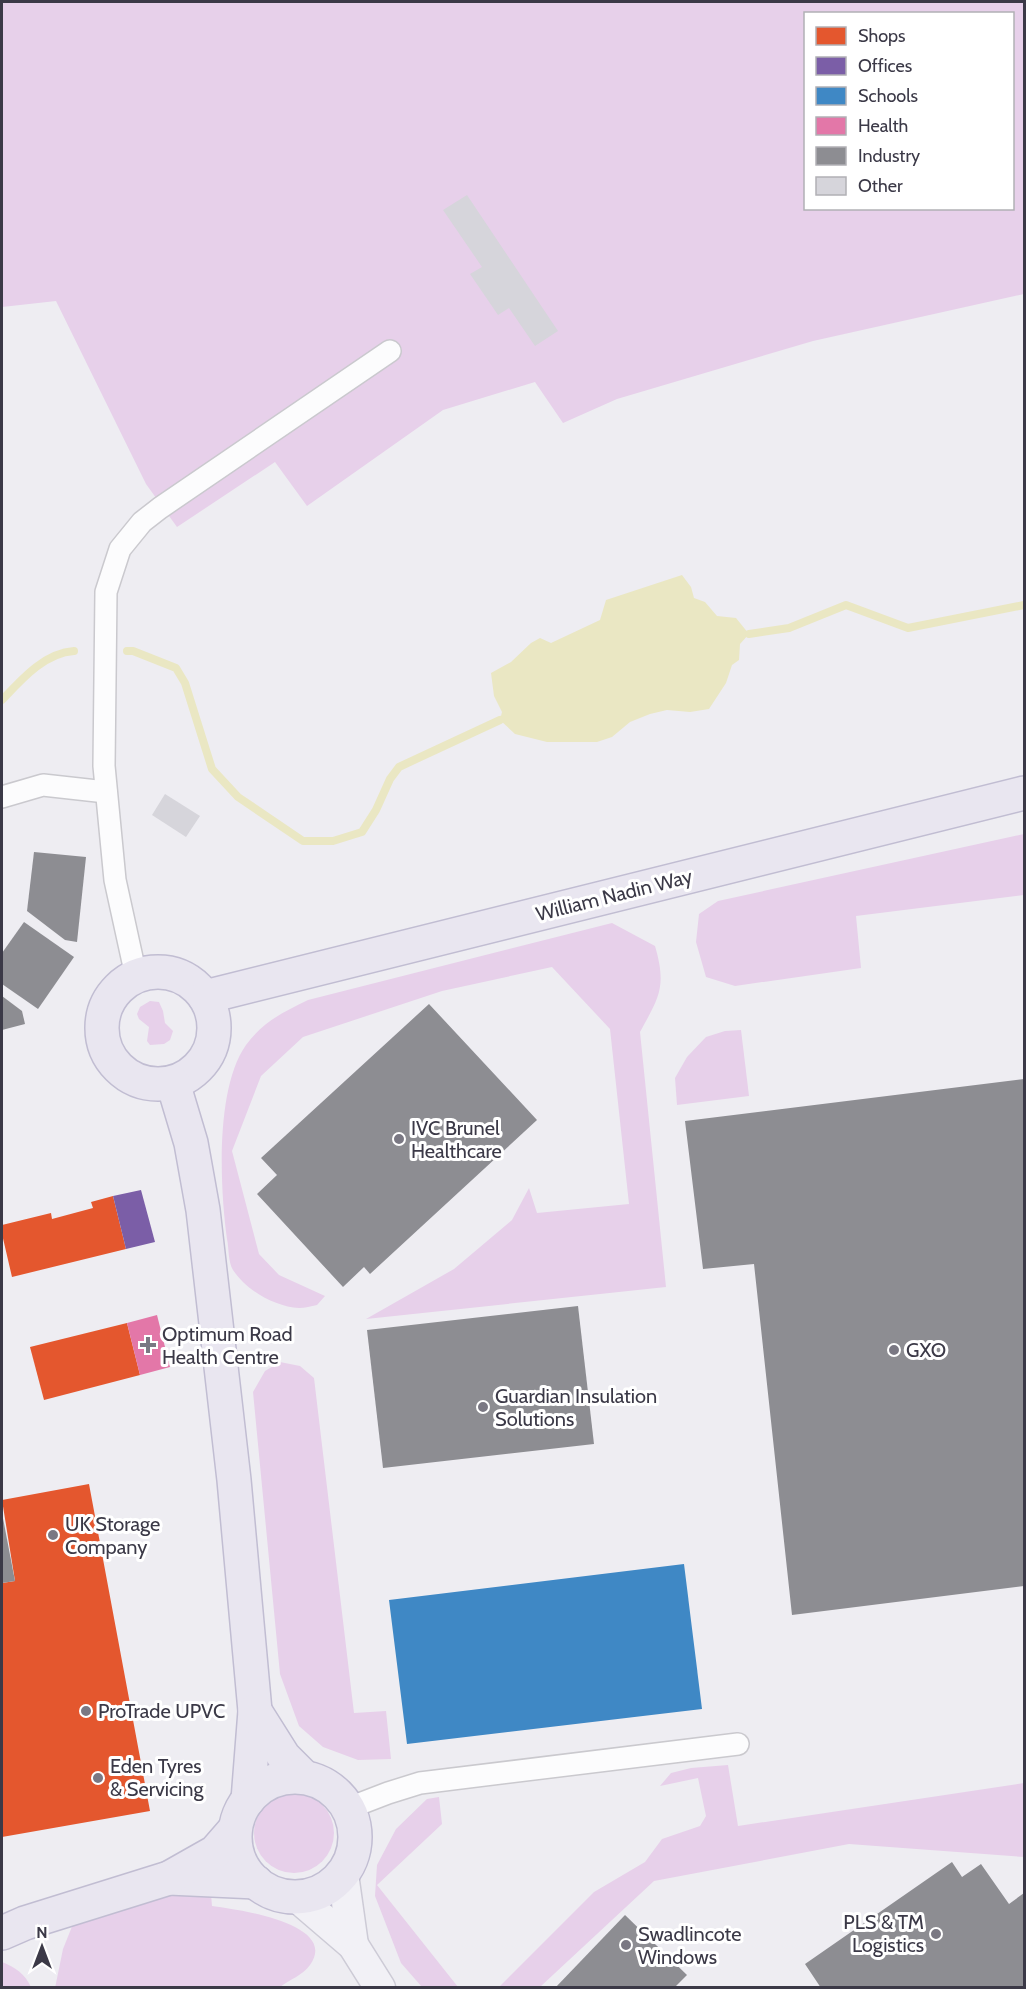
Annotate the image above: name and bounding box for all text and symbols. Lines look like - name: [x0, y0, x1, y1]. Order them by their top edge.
- legend: [804, 12, 1014, 210]
- text: Shops: [858, 25, 906, 47]
- text: Offices: [858, 55, 912, 77]
- text: Schools: [858, 85, 918, 107]
- text: Health: [858, 115, 908, 137]
- text: Industry: [858, 145, 920, 167]
- text: Other: [858, 175, 903, 197]
- street label: William Nadin Way: [533, 864, 695, 926]
- place label: IVC Brunel Healthcare: [411, 1116, 502, 1163]
- marker: IVC Brunel Healthcare: [392, 1132, 406, 1146]
- place label: Optimum Road Health Centre: [162, 1322, 293, 1369]
- marker: Optimum Road Health Centre: [139, 1336, 157, 1354]
- place label: GXO: [906, 1338, 946, 1362]
- marker: GXO: [887, 1343, 901, 1357]
- place label: Guardian Insulation Solutions: [495, 1384, 657, 1431]
- marker: Guardian Insulation Solutions: [476, 1400, 490, 1414]
- place label: UK Storage Company: [65, 1512, 160, 1559]
- marker: UK Storage Company: [46, 1528, 60, 1542]
- place label: ProTrade UPVC: [98, 1699, 225, 1723]
- marker: ProTrade UPVC: [79, 1704, 93, 1718]
- place label: Eden Tyres & Servicing: [110, 1754, 205, 1801]
- marker: Eden Tyres & Servicing: [91, 1771, 105, 1785]
- place label: PLS & TM Logistics: [843, 1910, 924, 1957]
- north arrow: [12, 1917, 72, 1977]
- place label: Swadlincote Windows: [638, 1922, 741, 1969]
- text: N: [36, 1923, 48, 1942]
- marker: PLS & TM Logistics: [929, 1927, 943, 1941]
- marker: Swadlincote Windows: [619, 1938, 633, 1952]

